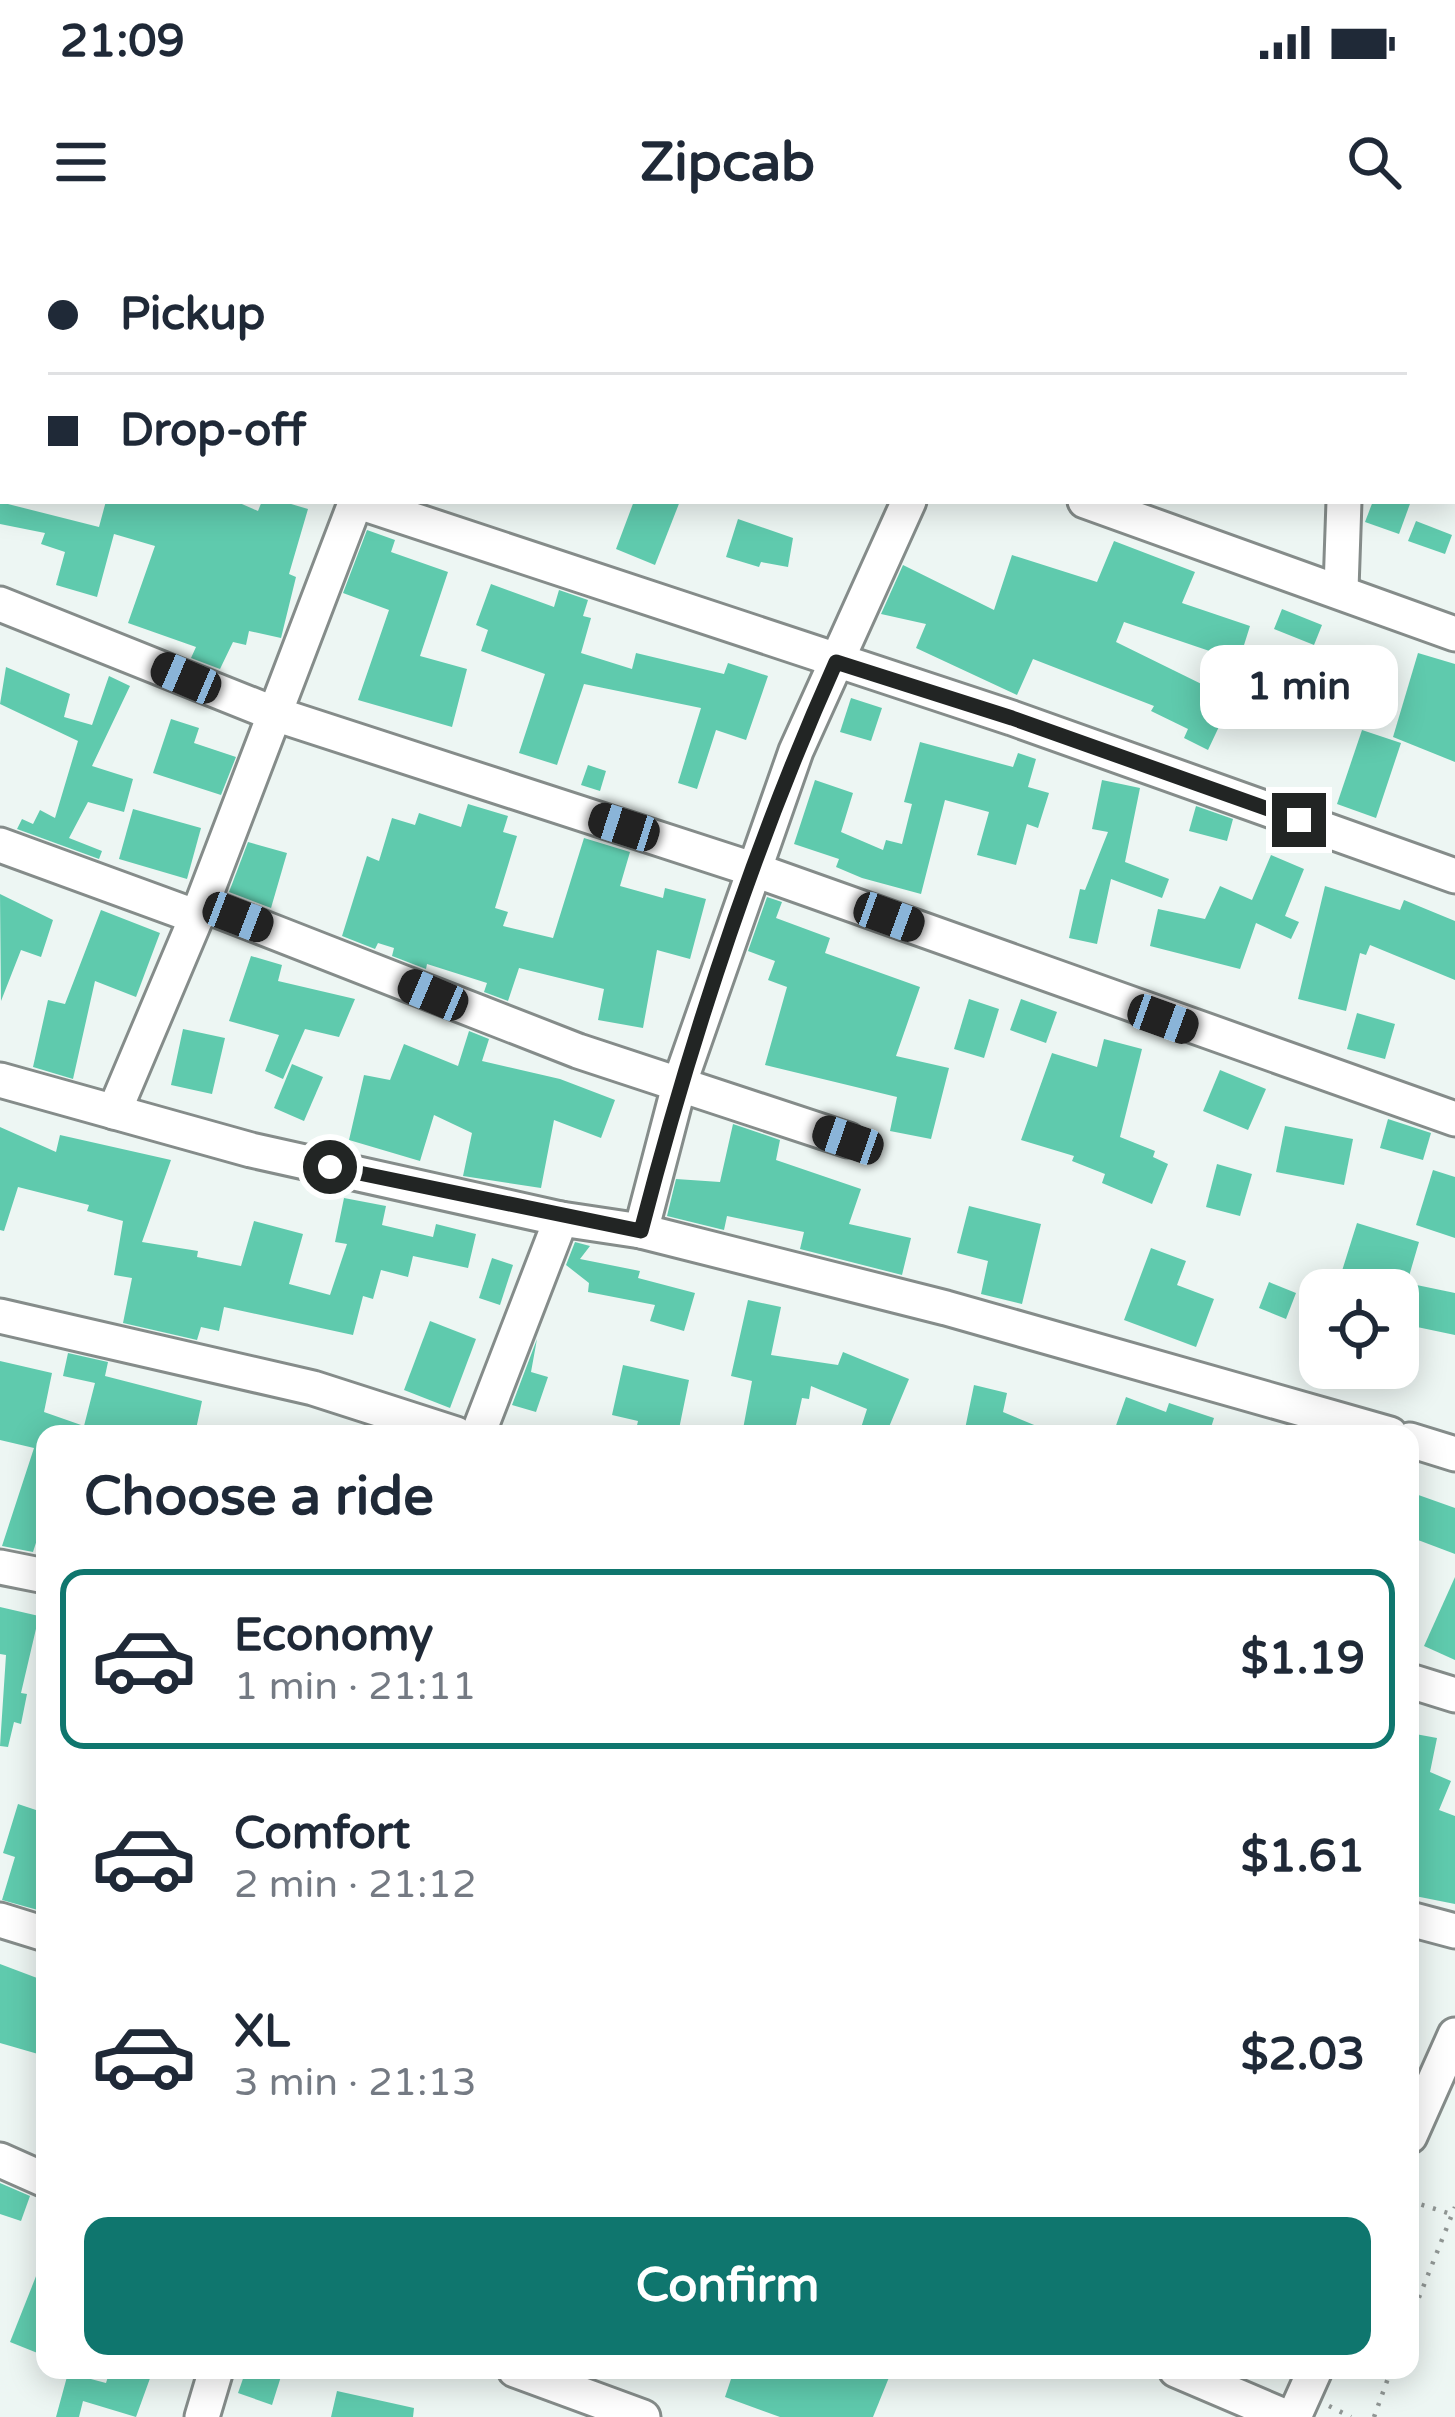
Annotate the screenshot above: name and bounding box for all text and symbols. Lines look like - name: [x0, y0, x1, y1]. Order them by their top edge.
- text: 21:09: [60, 15, 185, 69]
- icon: menu: [48, 129, 114, 195]
- icon: search: [1341, 129, 1407, 195]
- text: Zipcab: [640, 130, 815, 195]
- text: Pickup: [120, 288, 265, 342]
- text: Drop-off: [120, 404, 306, 458]
- callout: 1 min: [1200, 646, 1398, 730]
- car: [146, 647, 226, 709]
- text: 1 min: [1247, 663, 1351, 710]
- route end: [1272, 793, 1326, 847]
- car: [584, 799, 664, 855]
- car: [198, 887, 278, 947]
- car: [849, 888, 929, 946]
- car: [393, 964, 473, 1026]
- car: [1123, 990, 1203, 1048]
- car: [808, 1111, 888, 1169]
- route start: [303, 1140, 357, 1194]
- map controls: [1299, 1269, 1419, 1389]
- button: locate: [1299, 1269, 1419, 1389]
- text: Choose a ride: [84, 1464, 434, 1529]
- icon: car: [90, 1605, 198, 1713]
- text: Economy: [234, 1609, 433, 1663]
- text: $1.19: [1241, 1632, 1365, 1686]
- text: 1 min · 21:11: [234, 1663, 476, 1710]
- icon: car: [90, 1803, 198, 1911]
- text: Comfort: [234, 1807, 410, 1861]
- text: $1.61: [1241, 1830, 1365, 1884]
- text: 2 min · 21:12: [234, 1861, 476, 1908]
- icon: car: [90, 2001, 198, 2109]
- text: XL: [234, 2005, 290, 2059]
- text: $2.03: [1241, 2028, 1365, 2082]
- text: 3 min · 21:13: [234, 2059, 476, 2106]
- button: Confirm: [84, 2217, 1371, 2355]

